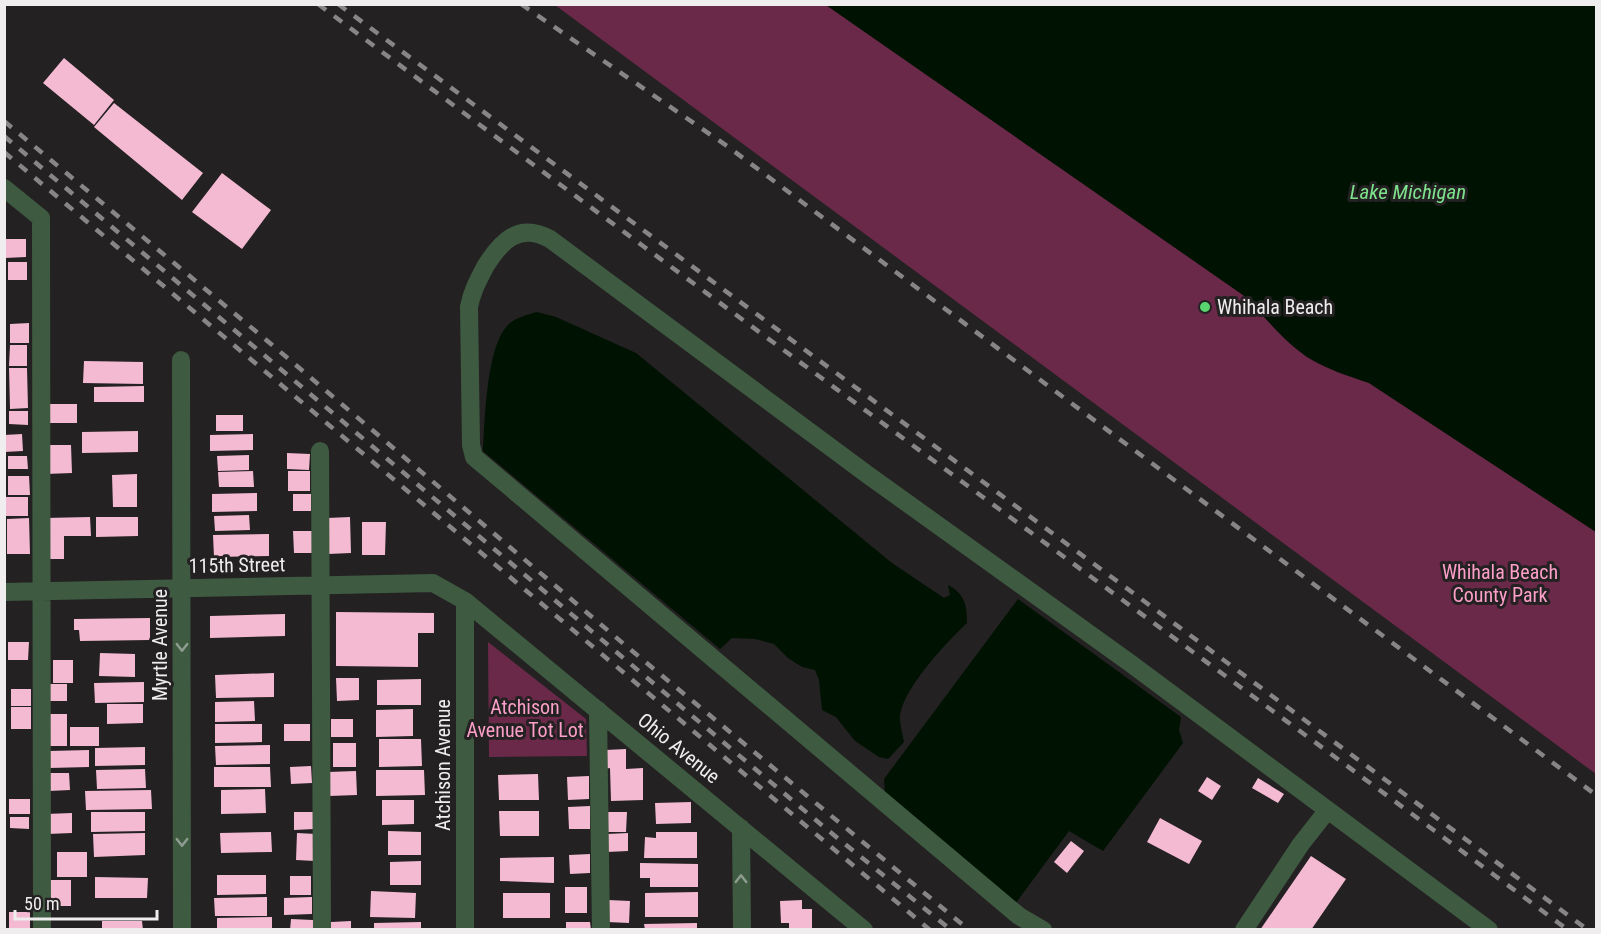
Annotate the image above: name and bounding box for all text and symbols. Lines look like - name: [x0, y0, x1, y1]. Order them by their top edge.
- water label: Lake Michigan: [1350, 180, 1466, 204]
- place label: Whihala Beach: [1217, 295, 1333, 319]
- marker: Whihala Beach: [1198, 300, 1212, 314]
- street label: 115th Street: [188, 552, 286, 578]
- park label: Whihala Beach County Park: [1442, 560, 1558, 607]
- street label: Myrtle Avenue: [148, 589, 172, 701]
- one-way arrow: [176, 643, 188, 652]
- park label: Atchison Avenue Tot Lot: [466, 695, 584, 742]
- street label: Atchison Avenue: [431, 699, 455, 831]
- street label: Ohio Avenue: [633, 708, 725, 788]
- one-way arrow: [176, 838, 188, 847]
- one-way arrow: [735, 874, 747, 883]
- scale bar: [15, 883, 158, 921]
- text: 50 m: [24, 893, 59, 914]

